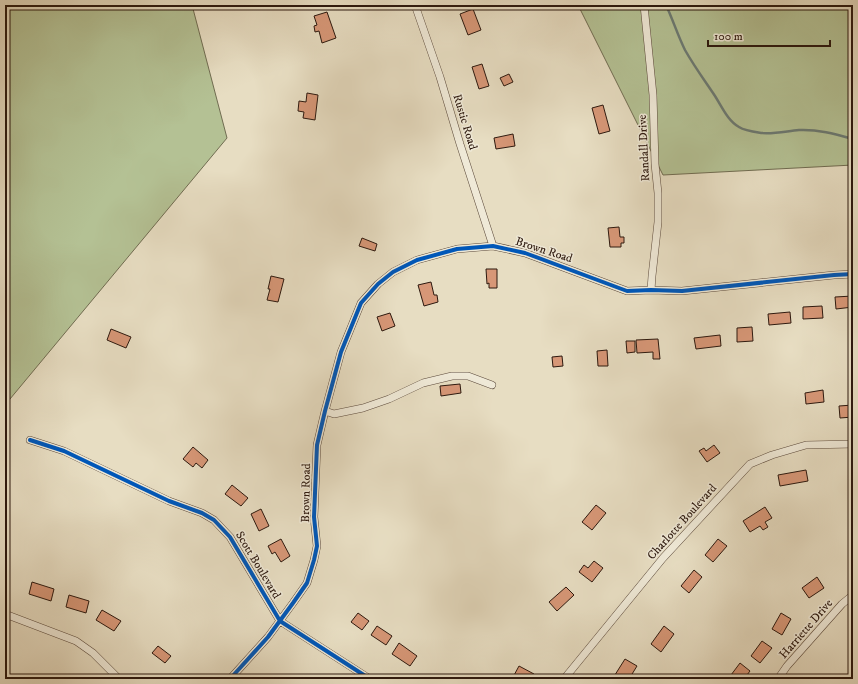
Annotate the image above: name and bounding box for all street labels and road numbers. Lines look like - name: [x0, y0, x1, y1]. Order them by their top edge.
- street label: Rustic Road: [449, 92, 481, 152]
- street label: Randall Drive: [635, 114, 653, 182]
- street label: Brown Road: [514, 234, 574, 266]
- street label: Brown Road: [298, 463, 314, 523]
- street label: Charlotte Boulevard: [644, 481, 720, 563]
- street label: Scott Boulevard: [232, 529, 284, 601]
- street label: Harriette Drive: [776, 596, 836, 662]

